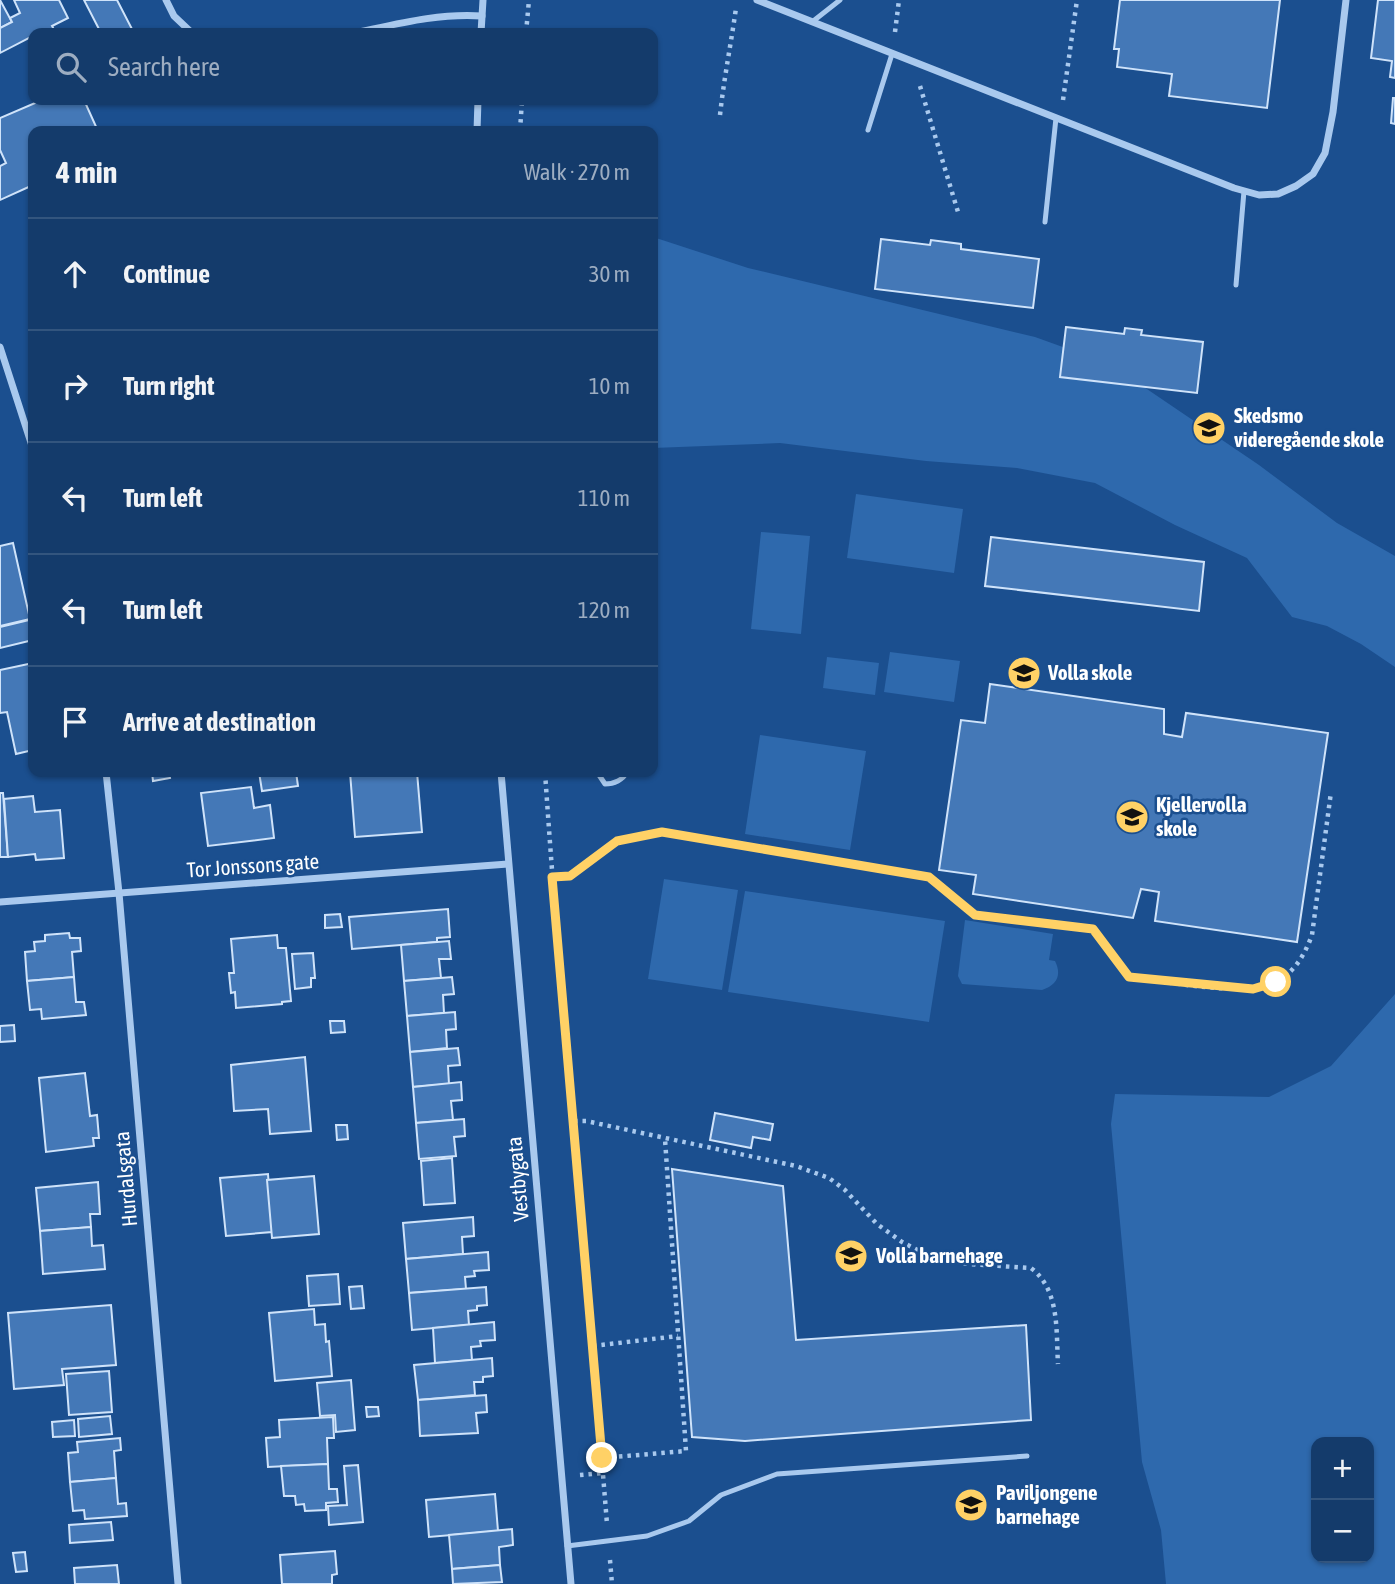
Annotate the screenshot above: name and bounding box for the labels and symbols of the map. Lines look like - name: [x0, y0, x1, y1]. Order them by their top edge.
- place label: Skedsmo videregående skole: [1234, 403, 1384, 451]
- school or university icon: Skedsmo videregående skole: [1190, 409, 1228, 447]
- school or university icon: Volla skole: [1005, 654, 1043, 692]
- place label: Volla skole: [1047, 660, 1132, 684]
- place label: Kjellervolla skole: [1156, 792, 1247, 840]
- school or university icon: Kjellervolla skole: [1113, 798, 1151, 836]
- street label: Tor Jonssons gate: [186, 848, 320, 882]
- route start: [1260, 966, 1291, 997]
- street label: Hurdalsgata: [109, 1131, 141, 1228]
- street label: Vestbygata: [501, 1136, 533, 1223]
- school or university icon: Volla barnehage: [832, 1237, 870, 1275]
- place label: Volla barnehage: [875, 1243, 1003, 1267]
- route end: [586, 1442, 617, 1473]
- place label: Paviljongene barnehage: [996, 1480, 1097, 1528]
- school or university icon: Paviljongene barnehage: [952, 1486, 990, 1524]

